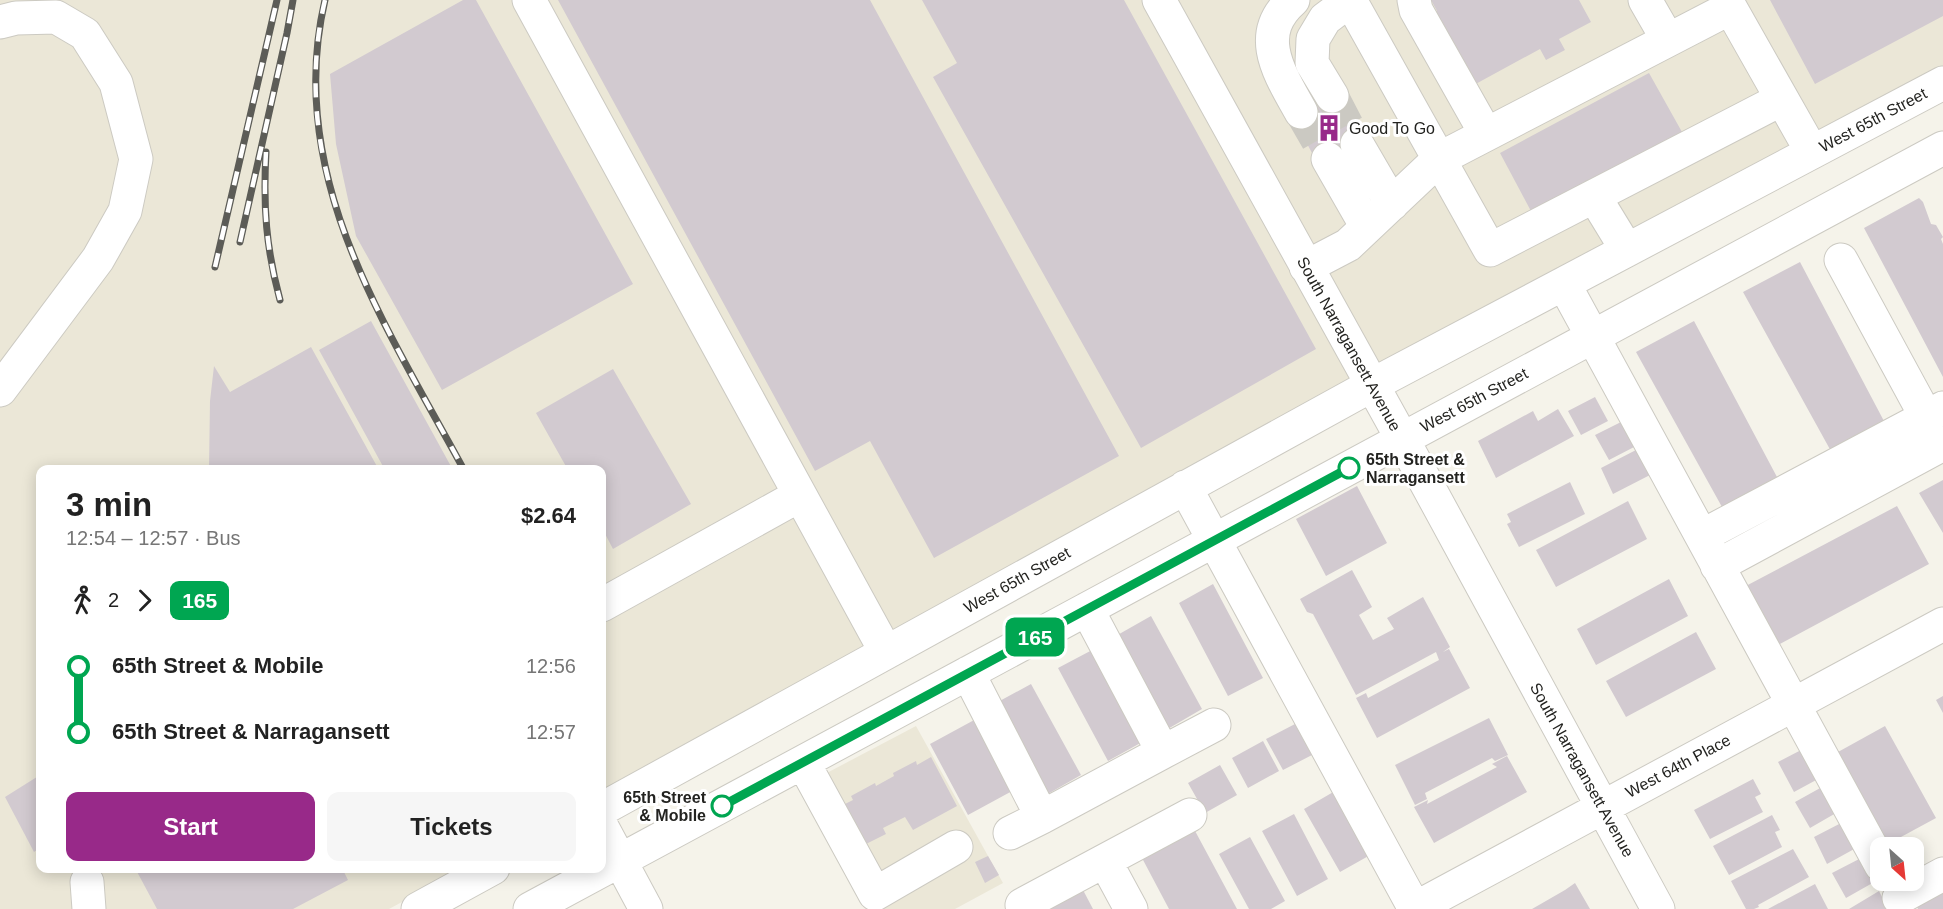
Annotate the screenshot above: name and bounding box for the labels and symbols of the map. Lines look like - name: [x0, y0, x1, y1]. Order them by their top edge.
- street label: West 65th Street: [1817, 84, 1930, 155]
- building icon: Good To Go: [1314, 113, 1344, 143]
- place label: Good To Go: [1349, 120, 1435, 137]
- street label: South Narragansett Avenue: [1294, 254, 1404, 434]
- street label: West 65th Street: [1418, 364, 1531, 435]
- place label: 65th Street & Narragansett: [1366, 451, 1465, 486]
- marker: 65th Street & Narragansett: [1338, 457, 1360, 479]
- street label: West 65th Street: [961, 543, 1074, 616]
- line badge: 165: [1000, 618, 1070, 656]
- street label: South Narragansett Avenue: [1527, 680, 1637, 860]
- street label: West 64th Place: [1623, 731, 1733, 801]
- place label: 65th Street & Mobile: [623, 789, 707, 824]
- marker: 65th Street & Mobile: [711, 795, 733, 817]
- north arrow: [1870, 837, 1924, 891]

